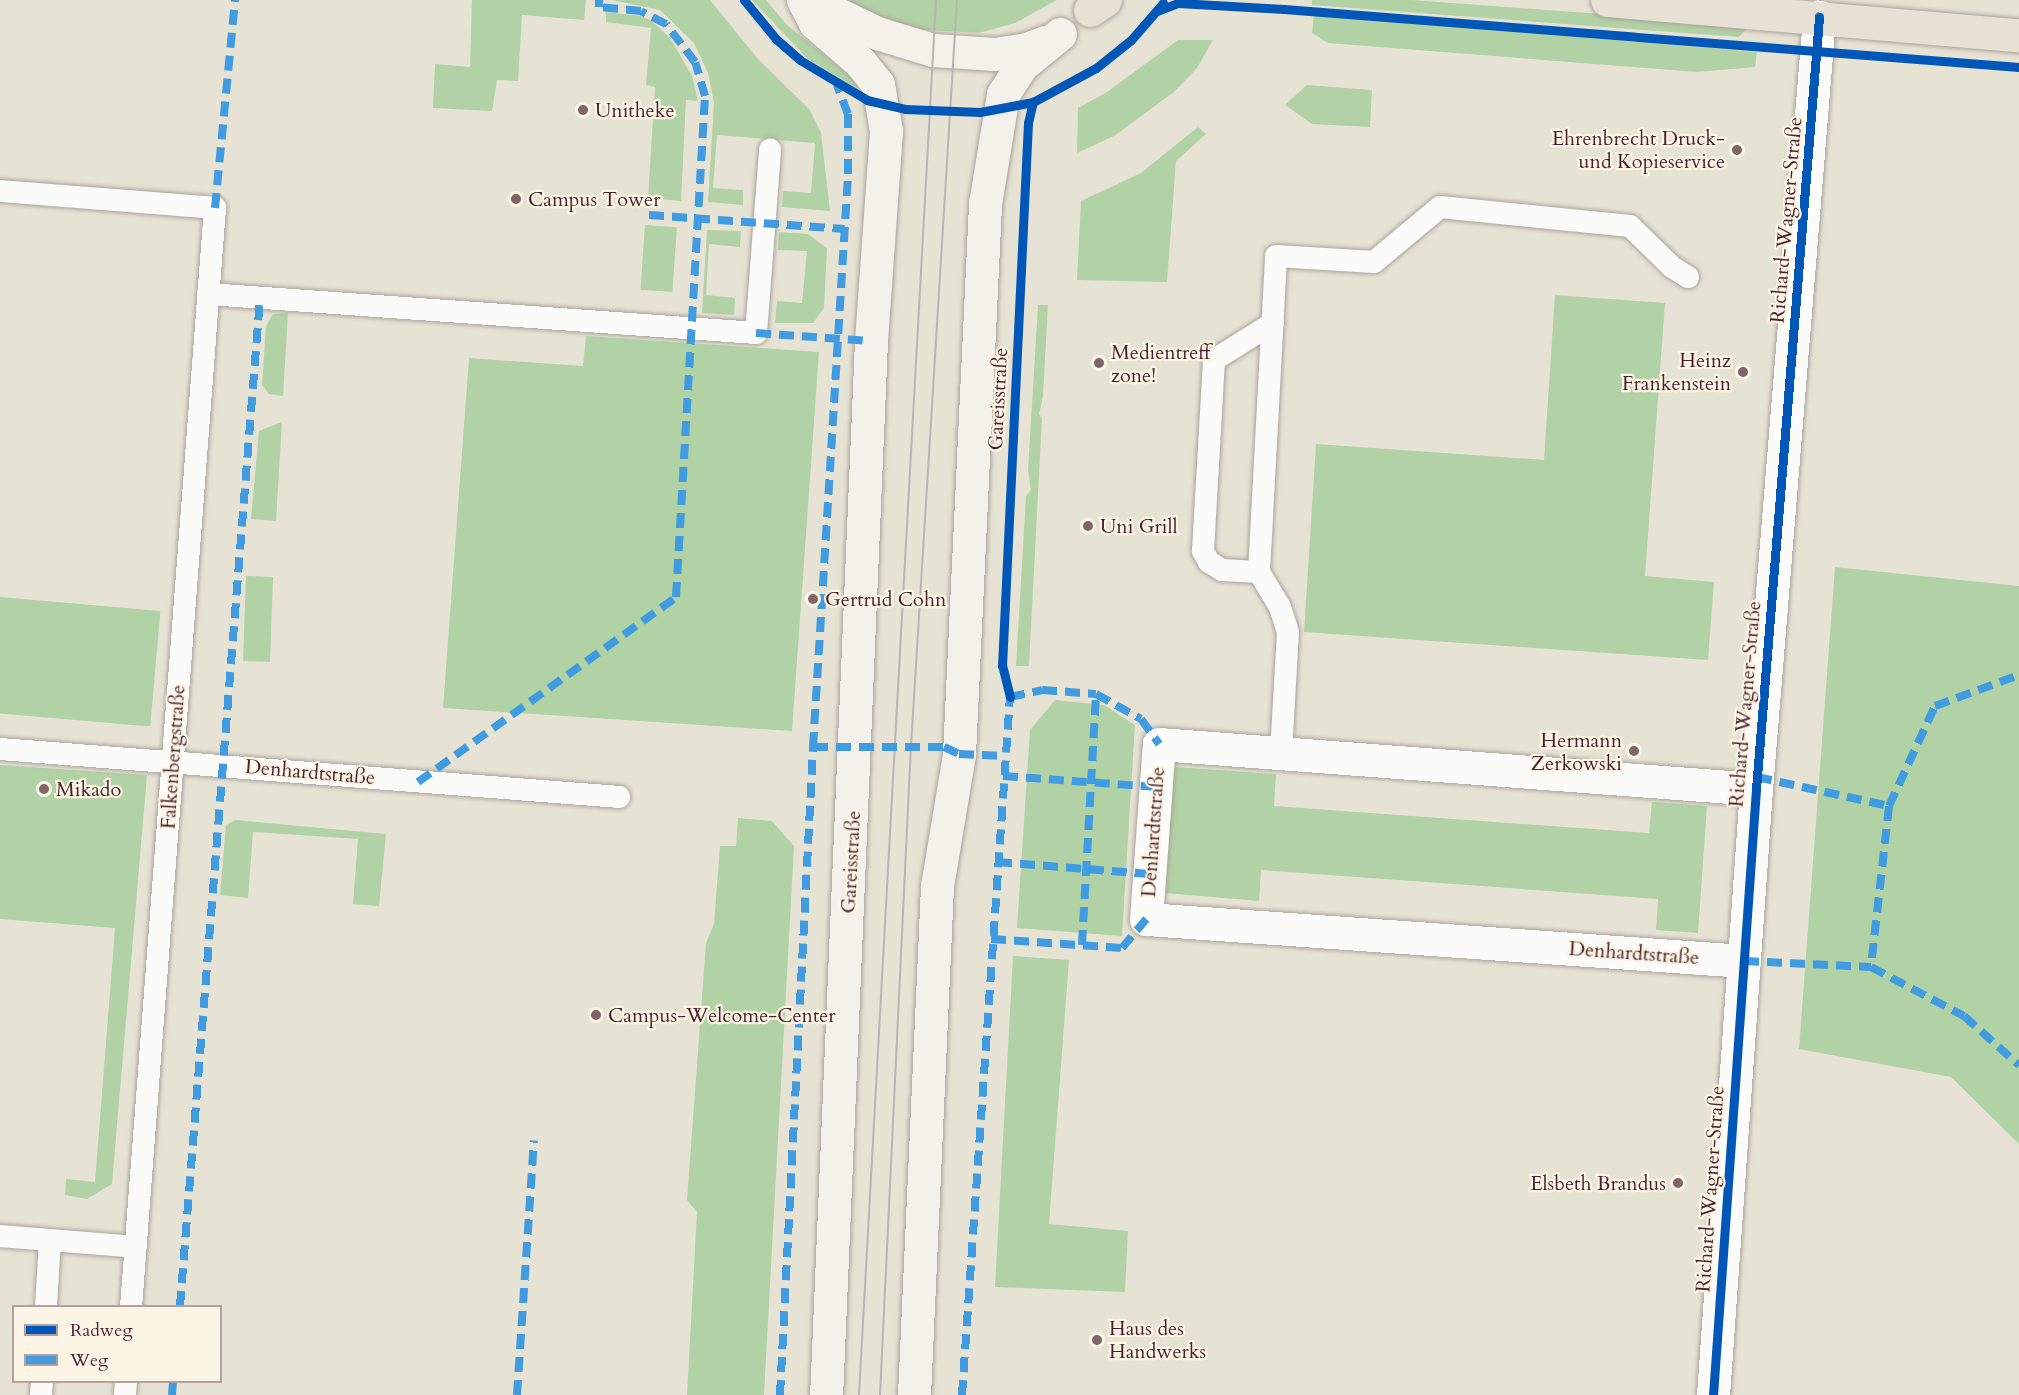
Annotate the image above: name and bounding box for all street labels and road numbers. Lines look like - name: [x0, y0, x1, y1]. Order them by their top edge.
- street label: Richard-Wagner-Straße: [1765, 116, 1807, 324]
- street label: Gareisstraße: [983, 347, 1013, 451]
- street label: Richard-Wagner-Straße: [1724, 600, 1766, 808]
- street label: Falkenbergstraße: [156, 684, 190, 830]
- street label: Denhardtstraße: [244, 754, 376, 790]
- street label: Denhardtstraße: [1136, 766, 1170, 898]
- street label: Gareisstraße: [836, 810, 866, 914]
- street label: Denhardtstraße: [1568, 936, 1700, 970]
- street label: Richard-Wagner-Straße: [1691, 1085, 1729, 1293]

